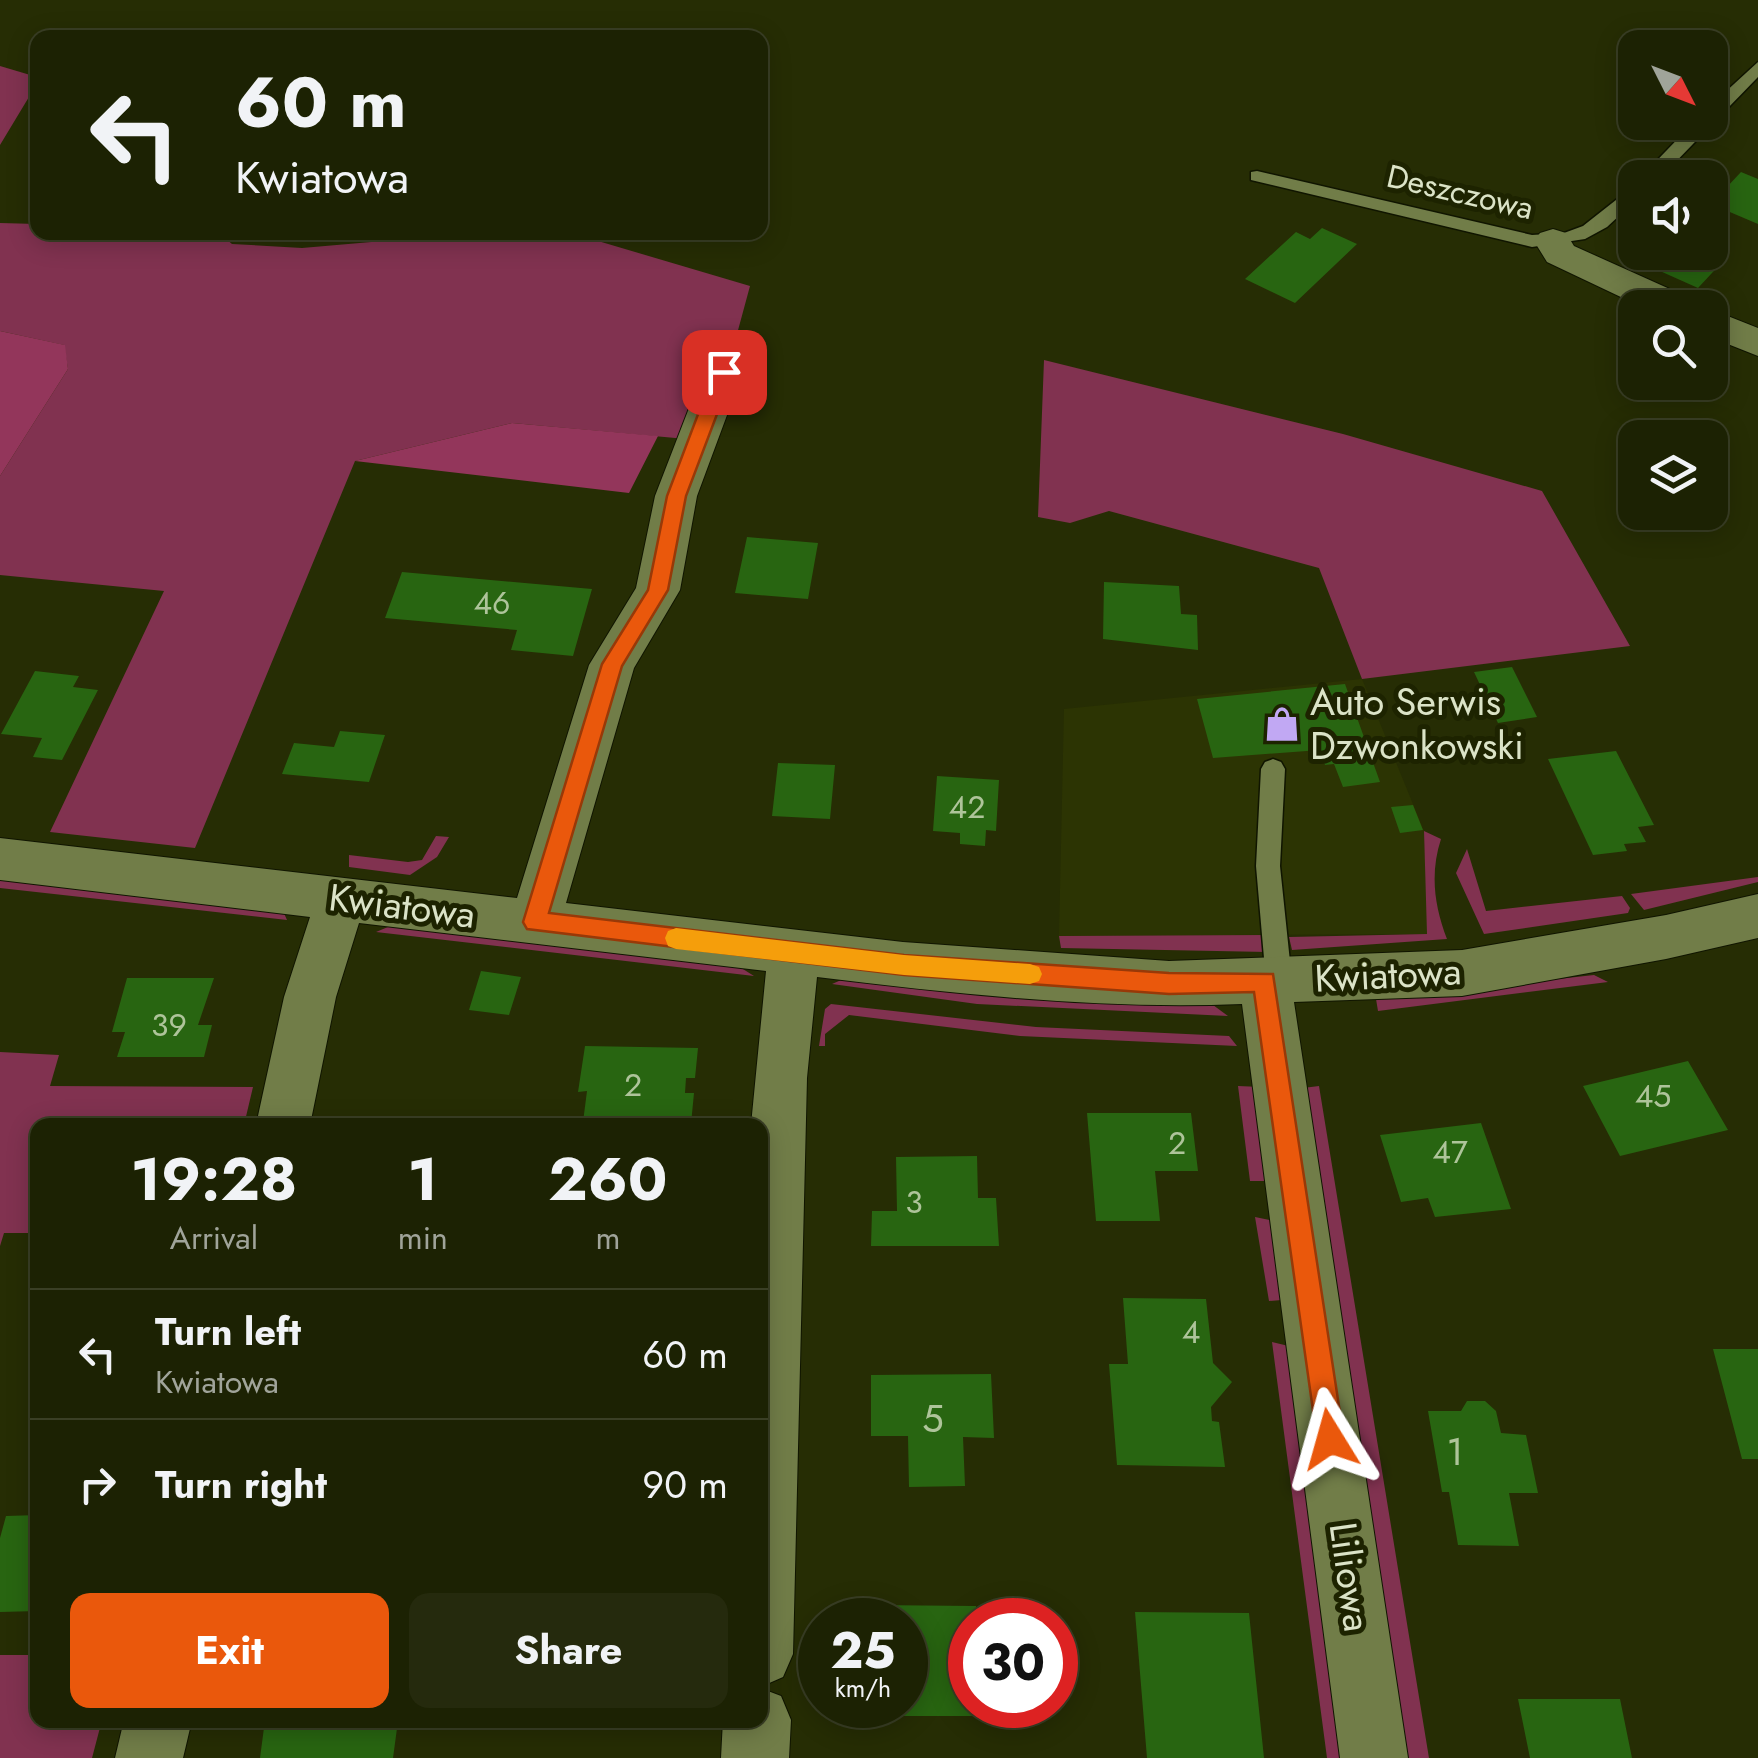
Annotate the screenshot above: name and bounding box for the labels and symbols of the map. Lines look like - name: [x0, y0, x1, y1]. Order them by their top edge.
- north arrow: [1618, 30, 1728, 140]
- street label: Deszczowa: [1382, 153, 1538, 231]
- pin: [682, 330, 767, 415]
- house number: 46: [473, 580, 511, 626]
- place label: Auto Serwis Dzwonkowski: [1310, 674, 1524, 773]
- shop icon: Auto Serwis Dzwonkowski: [1263, 705, 1301, 743]
- house number: 42: [949, 784, 985, 830]
- street label: Kwiatowa: [326, 869, 478, 942]
- street label: Kwiatowa: [1313, 943, 1463, 1006]
- house number: 39: [151, 1002, 187, 1048]
- house number: 2: [624, 1062, 642, 1108]
- house number: 45: [1635, 1073, 1671, 1119]
- house number: 2: [1168, 1120, 1186, 1166]
- house number: 47: [1432, 1129, 1468, 1175]
- house number: 3: [905, 1179, 923, 1225]
- house number: 4: [1182, 1309, 1200, 1355]
- position arrow: [1278, 1387, 1382, 1491]
- house number: 5: [922, 1391, 944, 1446]
- house number: 1: [1446, 1424, 1464, 1479]
- street label: Liliowa: [1316, 1519, 1385, 1635]
- speed limit sign: 30: [948, 1598, 1078, 1728]

